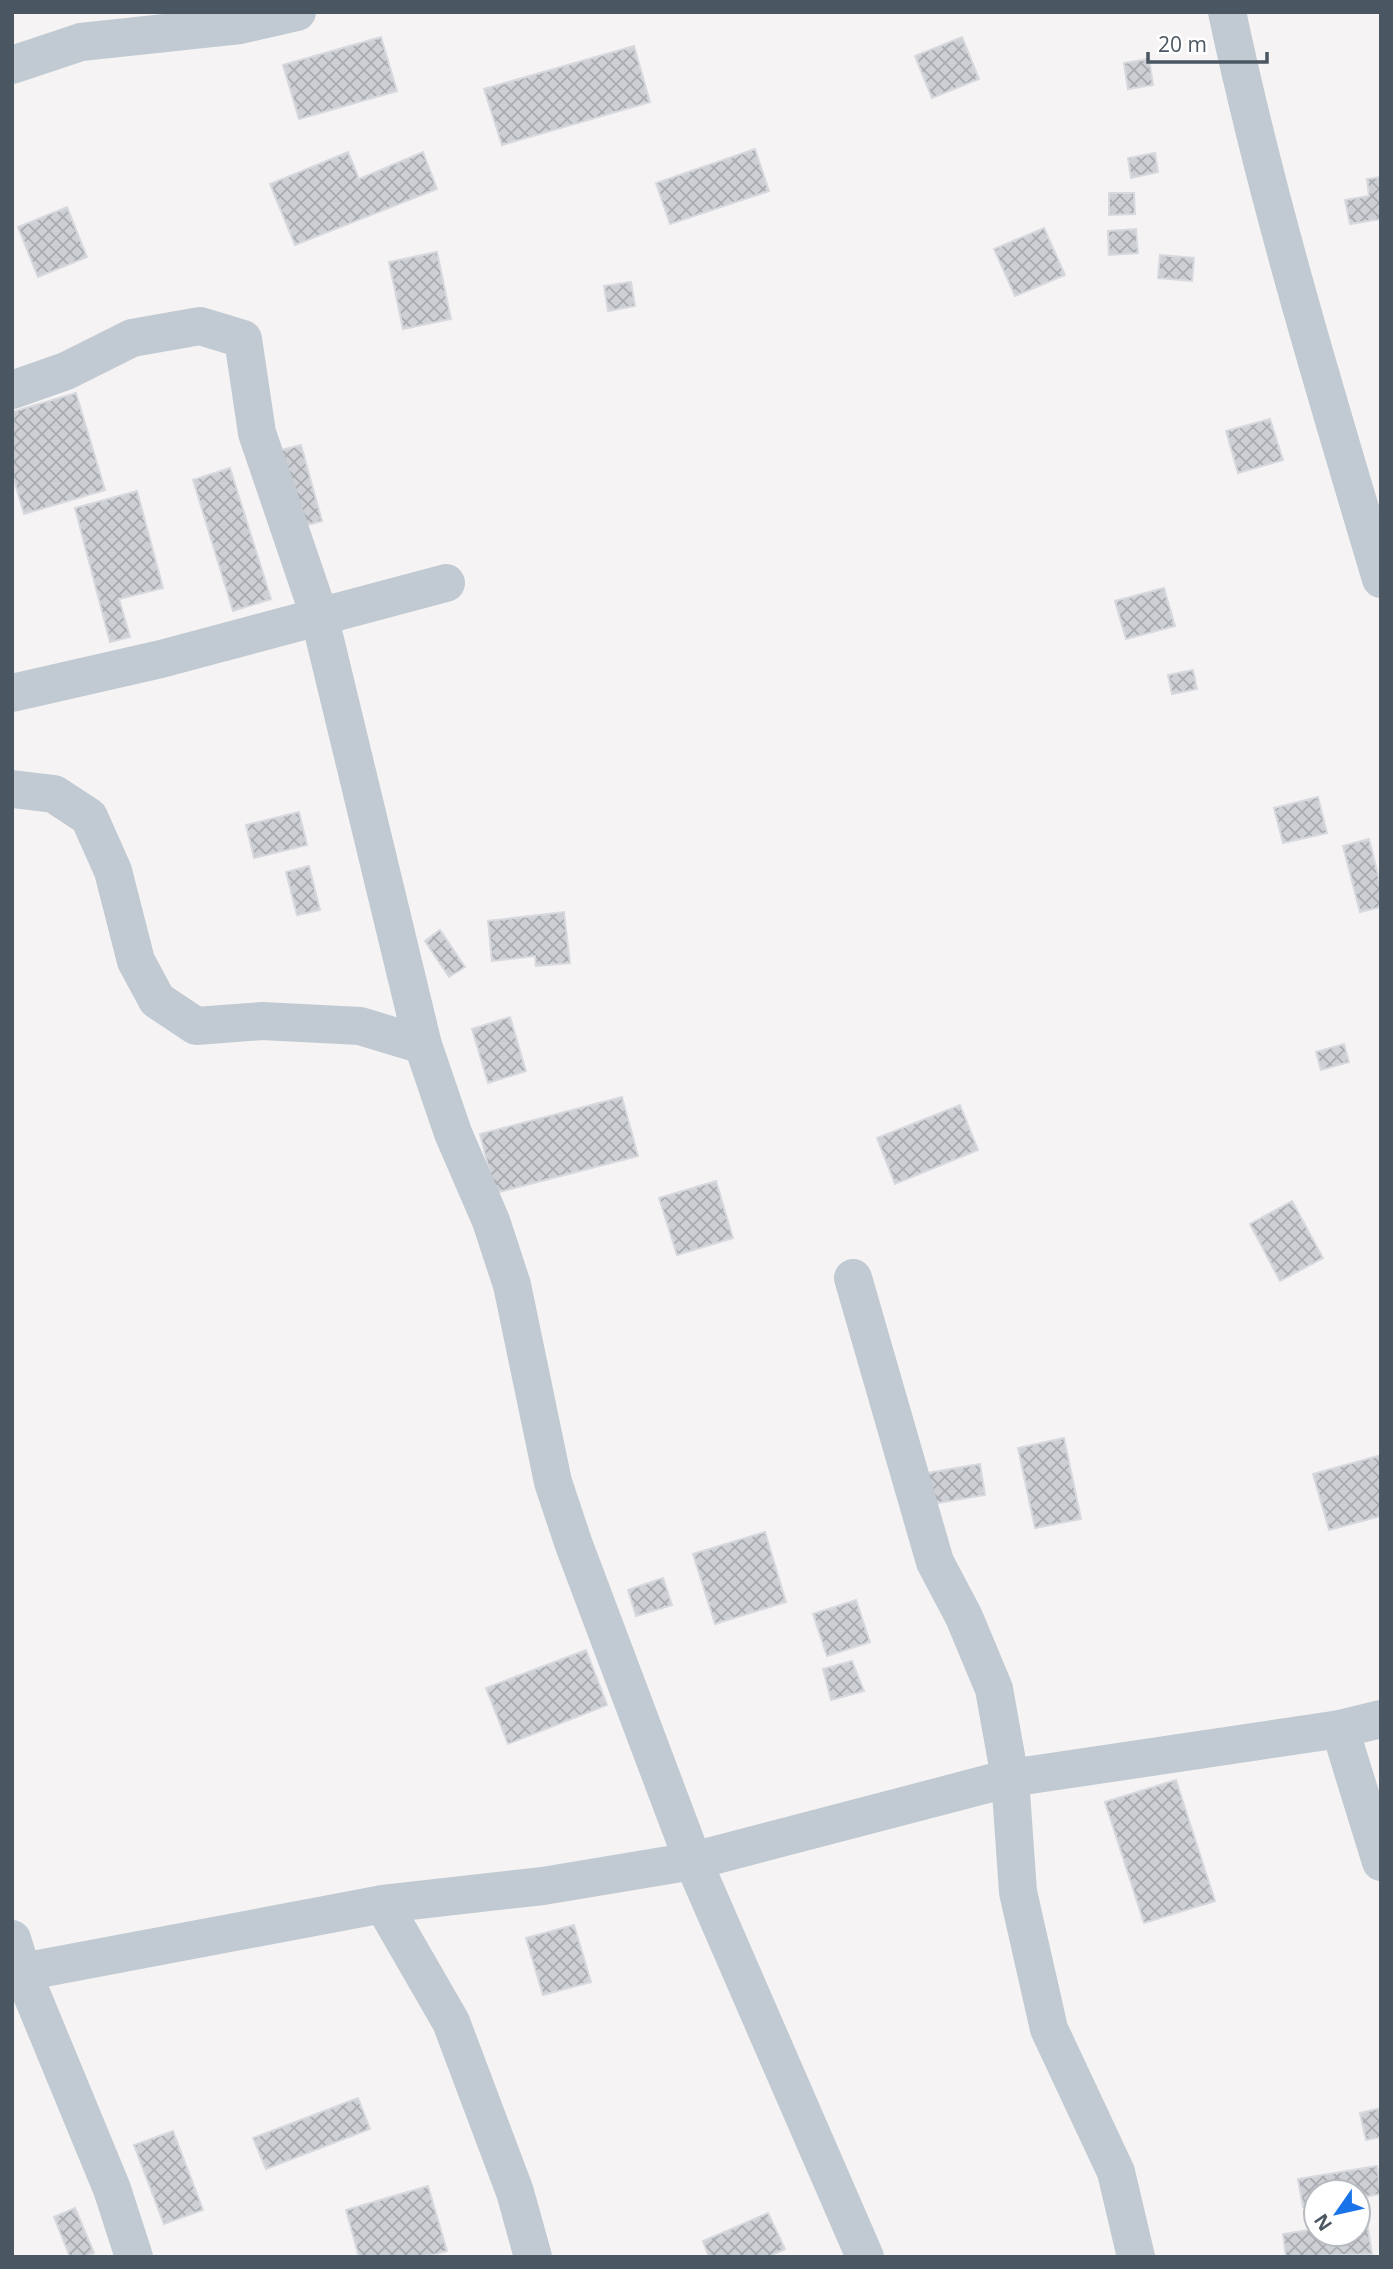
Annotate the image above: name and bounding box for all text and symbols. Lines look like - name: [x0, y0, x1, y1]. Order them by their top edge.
- scale bar: [1148, 21, 1267, 65]
- text: 20 m: [1158, 30, 1207, 58]
- north arrow: [1302, 2178, 1372, 2248]
- text: N: [1308, 2209, 1338, 2236]

